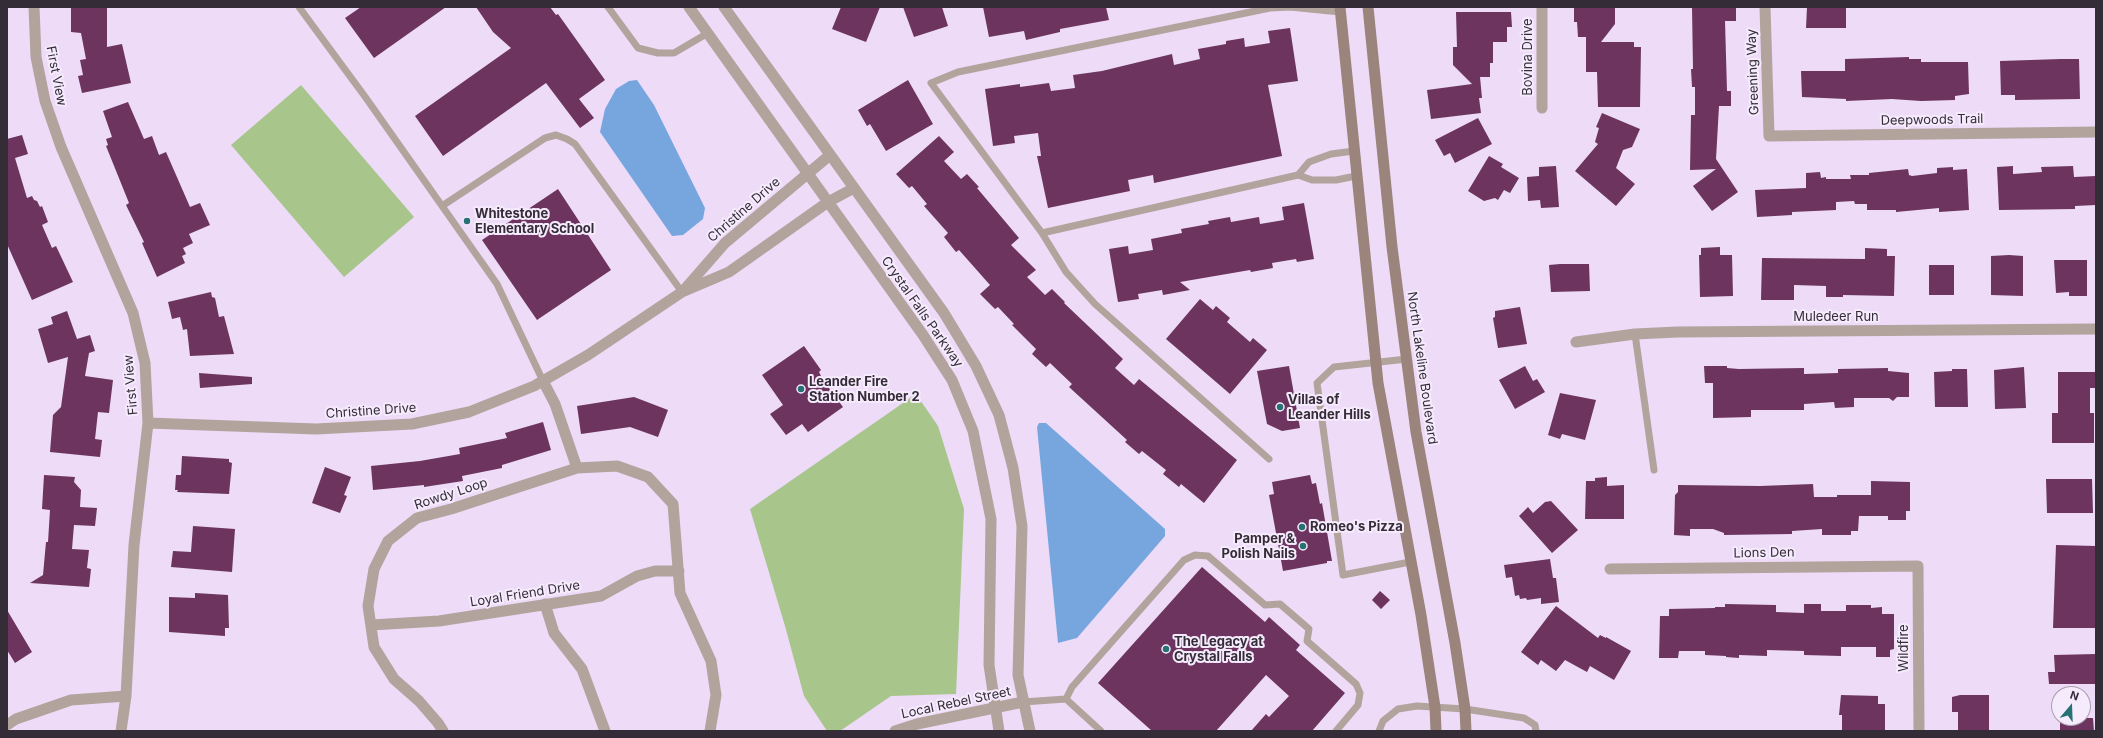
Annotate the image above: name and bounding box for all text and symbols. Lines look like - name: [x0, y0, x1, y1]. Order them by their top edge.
- street label: Bovina Drive: [1520, 18, 1536, 96]
- street label: Greening Way: [1744, 29, 1762, 115]
- street label: First View: [43, 45, 69, 107]
- street label: Deepwoods Trail: [1880, 111, 1984, 129]
- street label: Christine Drive: [705, 174, 783, 246]
- place label: Whitestone Elementary School: [475, 206, 594, 237]
- marker: Whitestone Elementary School: [462, 216, 472, 226]
- street label: Crystal Falls Parkway: [878, 254, 966, 370]
- street label: North Lakeline Boulevard: [1404, 291, 1440, 445]
- street label: Muledeer Run: [1793, 309, 1879, 325]
- street label: First View: [121, 354, 141, 416]
- place label: Leander Fire Station Number 2: [809, 374, 920, 405]
- marker: Leander Fire Station Number 2: [796, 384, 806, 394]
- place label: Villas of Leander Hills: [1288, 392, 1371, 423]
- street label: Christine Drive: [325, 400, 417, 422]
- marker: Villas of Leander Hills: [1275, 402, 1285, 412]
- street label: Rowdy Loop: [412, 475, 490, 513]
- place label: Romeo's Pizza: [1310, 519, 1403, 535]
- marker: Romeo's Pizza: [1297, 522, 1307, 532]
- place label: Pamper & Polish Nails: [1221, 531, 1295, 562]
- marker: Pamper & Polish Nails: [1298, 541, 1308, 551]
- street label: Lions Den: [1733, 545, 1795, 561]
- street label: Loyal Friend Drive: [469, 578, 581, 610]
- street label: Wildfire: [1896, 624, 1912, 672]
- place label: The Legacy at Crystal Falls: [1174, 634, 1263, 665]
- marker: The Legacy at Crystal Falls: [1161, 644, 1171, 654]
- street label: Local Rebel Street: [900, 684, 1012, 722]
- north arrow: [2051, 686, 2091, 726]
- text: N: [2068, 688, 2081, 704]

